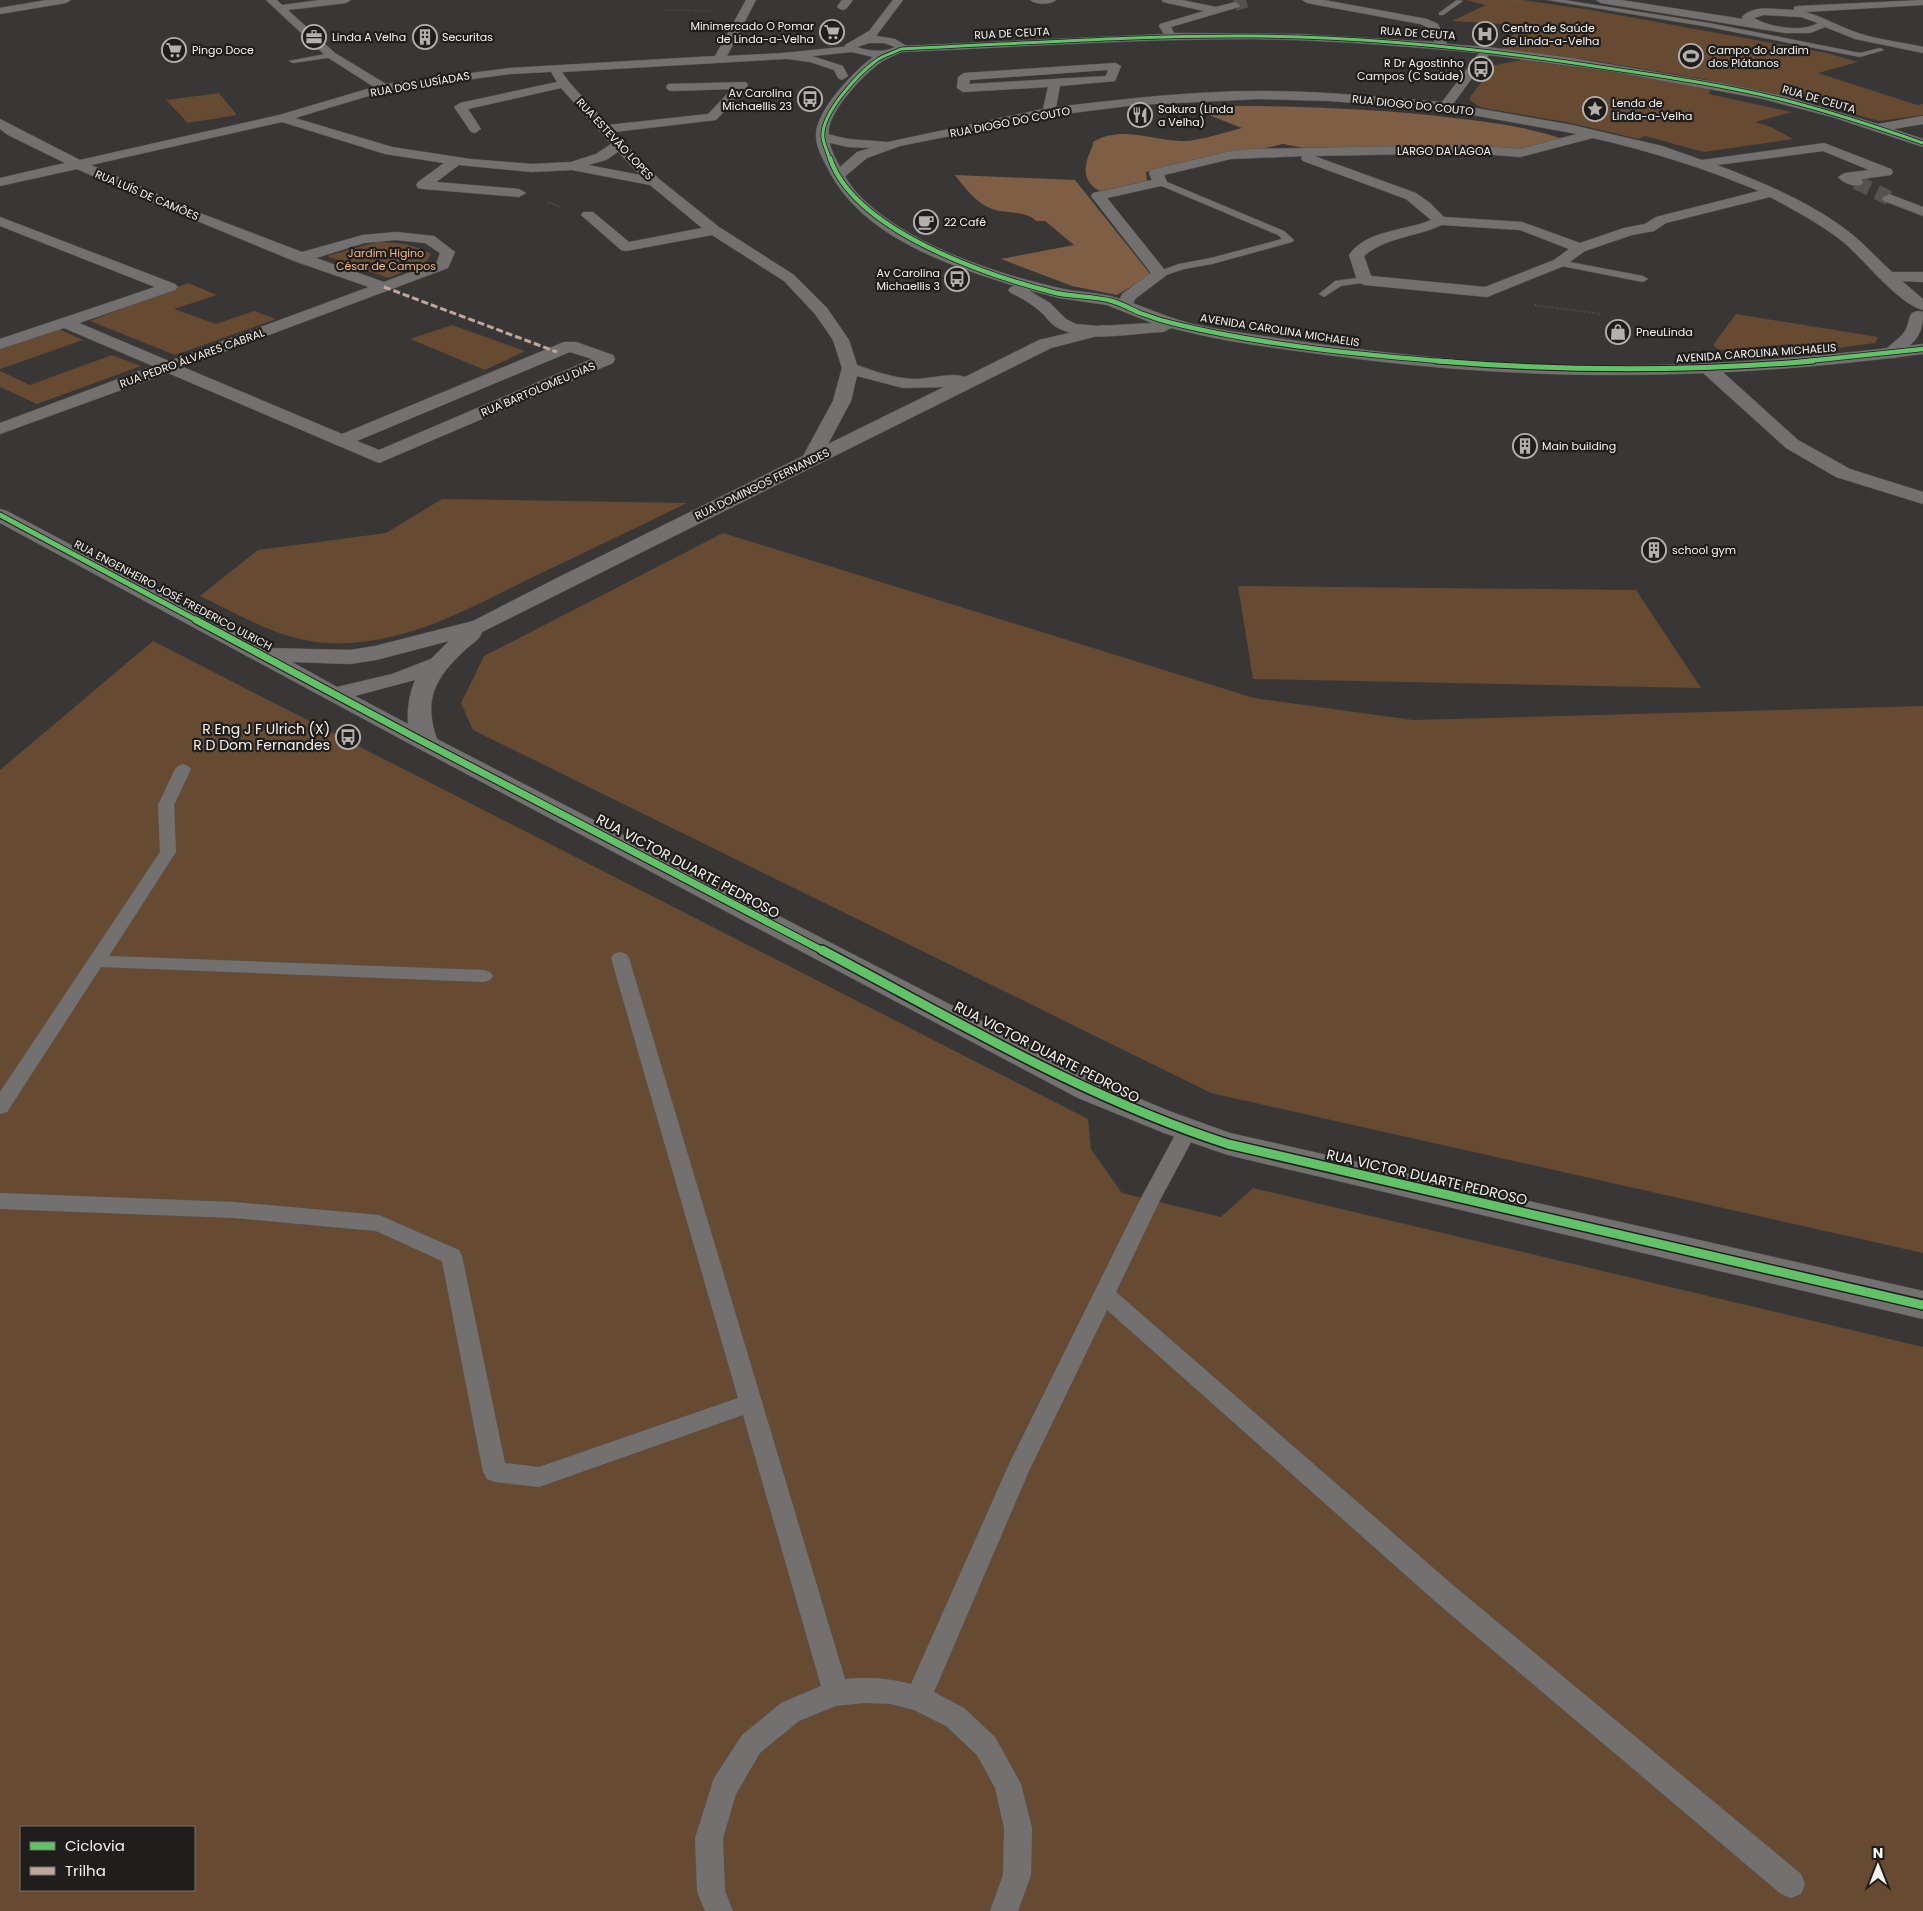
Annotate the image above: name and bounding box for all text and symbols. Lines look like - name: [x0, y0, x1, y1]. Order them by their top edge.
- place label: Minimercado O Pomar de Linda-a-Velha: [690, 18, 814, 47]
- supermarket icon: Minimercado O Pomar de Linda-a-Velha: [819, 19, 845, 45]
- place label: Centro de Saúde de Linda-a-Velha: [1502, 20, 1600, 49]
- hospital icon: Centro de Saúde de Linda-a-Velha: [1472, 21, 1498, 47]
- street label: RUA DE CEUTA: [1380, 22, 1457, 44]
- street label: RUA DE CEUTA: [974, 23, 1051, 43]
- office icon: Linda A Velha: [301, 24, 327, 50]
- building icon: Securitas: [412, 24, 438, 50]
- place label: Linda A Velha: [332, 29, 406, 45]
- place label: Securitas: [442, 29, 493, 45]
- supermarket icon: Pingo Doce: [161, 37, 187, 63]
- place label: Pingo Doce: [192, 42, 254, 58]
- place label: Campo do Jardim dos Plátanos: [1708, 42, 1809, 71]
- sports icon: Campo do Jardim dos Plátanos: [1678, 43, 1704, 69]
- place label: R Dr Agostinho Campos (C Saúde): [1357, 55, 1464, 84]
- bus stop icon: R Dr Agostinho Campos (C Saúde): [1468, 56, 1494, 82]
- street label: RUA DOS LUSÍADAS: [369, 67, 471, 101]
- street label: RUA DE CEUTA: [1780, 81, 1858, 117]
- place label: Av Carolina Michaellis 23: [722, 85, 792, 114]
- bus stop icon: Av Carolina Michaellis 23: [797, 86, 823, 112]
- street label: RUA DIOGO DO COUTO: [1351, 91, 1475, 119]
- street label: RUA ESTEVÃO LOPES: [573, 95, 657, 183]
- place label: Lenda de Linda-a-Velha: [1612, 95, 1692, 124]
- place icon: Lenda de Linda-a-Velha: [1582, 96, 1608, 122]
- place label: Sakura (Linda a Velha): [1158, 101, 1233, 130]
- street label: RUA DIOGO DO COUTO: [948, 102, 1072, 142]
- restaurant icon: Sakura (Linda a Velha): [1127, 102, 1153, 128]
- street label: LARGO DA LAGOA: [1397, 143, 1492, 159]
- street label: RUA LUÍS DE CAMÕES: [93, 166, 201, 224]
- cafe icon: 22 Café: [913, 209, 939, 235]
- place label: 22 Café: [944, 214, 986, 230]
- park label: Jardim Higino César de Campos: [336, 245, 436, 274]
- place label: Av Carolina Michaellis 3: [877, 265, 940, 294]
- bus stop icon: Av Carolina Michaellis 3: [944, 266, 970, 292]
- street label: AVENIDA CAROLINA MICHAELIS: [1199, 309, 1361, 351]
- shop icon: PneuLinda: [1605, 319, 1631, 345]
- street label: RUA PEDRO ÁLVARES CABRAL: [117, 324, 267, 392]
- place label: PneuLinda: [1636, 324, 1693, 340]
- street label: AVENIDA CAROLINA MICHAELIS: [1675, 339, 1837, 367]
- street label: RUA BARTOLOMEU DIAS: [478, 358, 598, 420]
- building icon: Main building: [1512, 433, 1538, 459]
- place label: Main building: [1542, 438, 1616, 454]
- street label: RUA DOMINGOS FERNANDES: [692, 444, 832, 524]
- street label: RUA ENGENHEIRO JOSÉ FREDERICO ULRICH: [71, 536, 275, 654]
- building icon: school gym: [1641, 537, 1667, 563]
- place label: school gym: [1672, 542, 1736, 558]
- place label: R Eng J F Ulrich (X) R D Dom Fernandes: [193, 719, 330, 755]
- bus stop icon: R Eng J F Ulrich (X) R D Dom Fernandes: [335, 724, 361, 750]
- street label: RUA VICTOR DUARTE PEDROSO: [593, 809, 783, 923]
- street label: RUA VICTOR DUARTE PEDROSO: [951, 996, 1143, 1108]
- street label: RUA VICTOR DUARTE PEDROSO: [1325, 1144, 1529, 1210]
- legend: [20, 1826, 195, 1891]
- text: Ciclovia: [65, 1835, 125, 1856]
- north arrow: [1853, 1841, 1903, 1891]
- text: N: [1873, 1843, 1883, 1863]
- text: Trilha: [65, 1860, 106, 1881]

